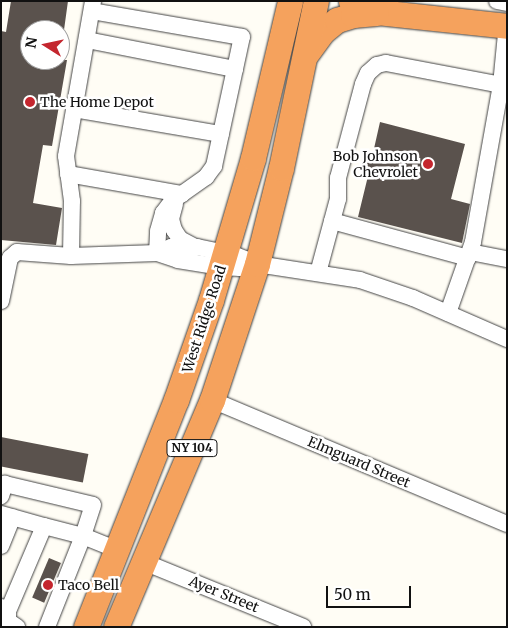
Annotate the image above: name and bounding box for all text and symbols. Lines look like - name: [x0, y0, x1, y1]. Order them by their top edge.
- north arrow: [20, 20, 70, 70]
- text: N: [21, 36, 41, 50]
- place label: The Home Depot: [40, 94, 154, 110]
- marker: The Home Depot: [24, 96, 36, 108]
- place label: Bob Johnson Chevrolet: [333, 148, 418, 180]
- marker: Bob Johnson Chevrolet: [422, 158, 434, 170]
- street label: West Ridge Road: [179, 263, 229, 375]
- street label: Elmguard Street: [305, 433, 413, 491]
- road number: NY 104: [166, 438, 218, 458]
- street label: Ayer Street: [187, 572, 261, 616]
- scale bar: [328, 576, 413, 608]
- place label: Taco Bell: [58, 577, 119, 593]
- marker: Taco Bell: [42, 579, 54, 591]
- text: 50 m: [334, 585, 371, 604]

